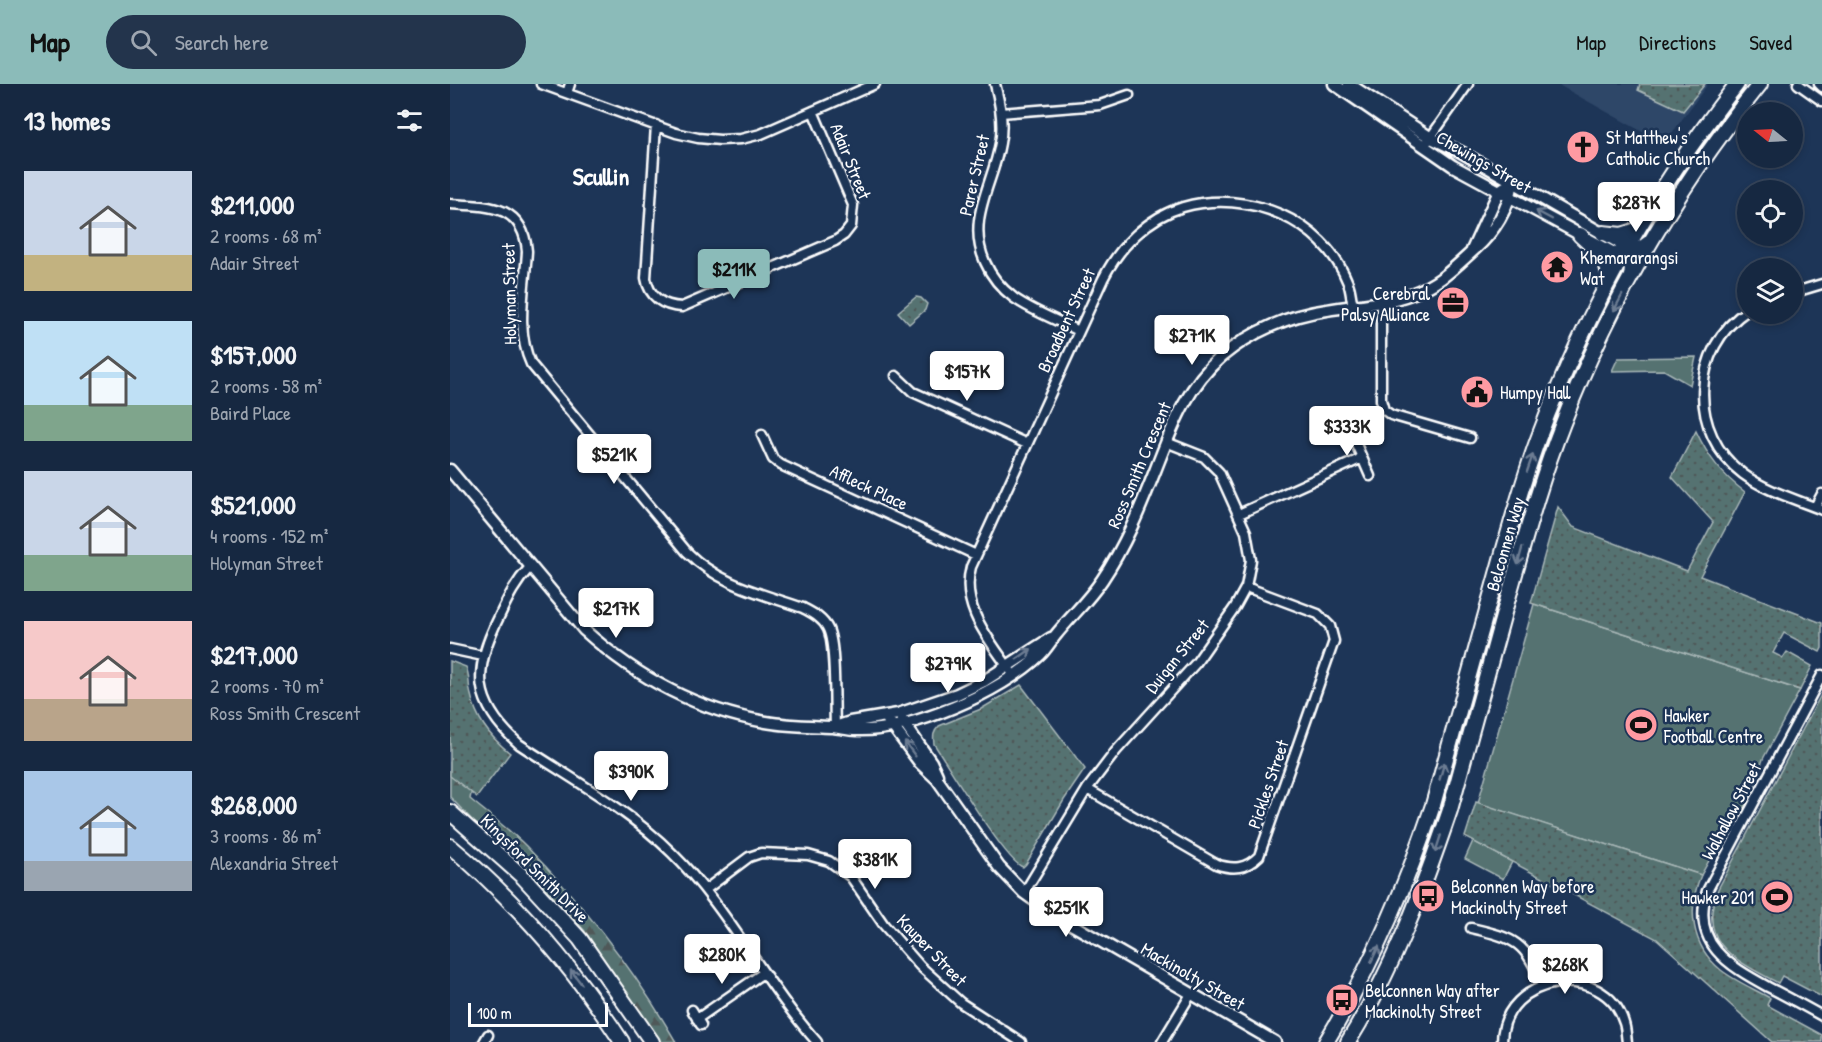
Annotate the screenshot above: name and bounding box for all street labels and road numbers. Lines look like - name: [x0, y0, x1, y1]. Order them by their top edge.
- street label: Adair Street: [824, 119, 878, 203]
- street label: Chewings Street: [1432, 125, 1537, 200]
- street label: Parer Street: [953, 131, 996, 218]
- street label: Holyman Street: [496, 242, 522, 345]
- street label: Broadbent Street: [1031, 263, 1101, 376]
- street label: Ross Smith Crescent: [1101, 397, 1177, 532]
- street label: Affleck Place: [826, 458, 912, 516]
- street label: Belconnen Way: [1480, 494, 1530, 594]
- street label: Duigan Street: [1139, 613, 1215, 698]
- street label: Pickles Street: [1241, 736, 1295, 832]
- street label: Walhallow Street: [1695, 757, 1768, 864]
- street label: Kingsford Smith Drive: [475, 808, 595, 928]
- street label: Kauper Street: [891, 908, 973, 992]
- street label: Mackinolty Street: [1136, 936, 1250, 1016]

